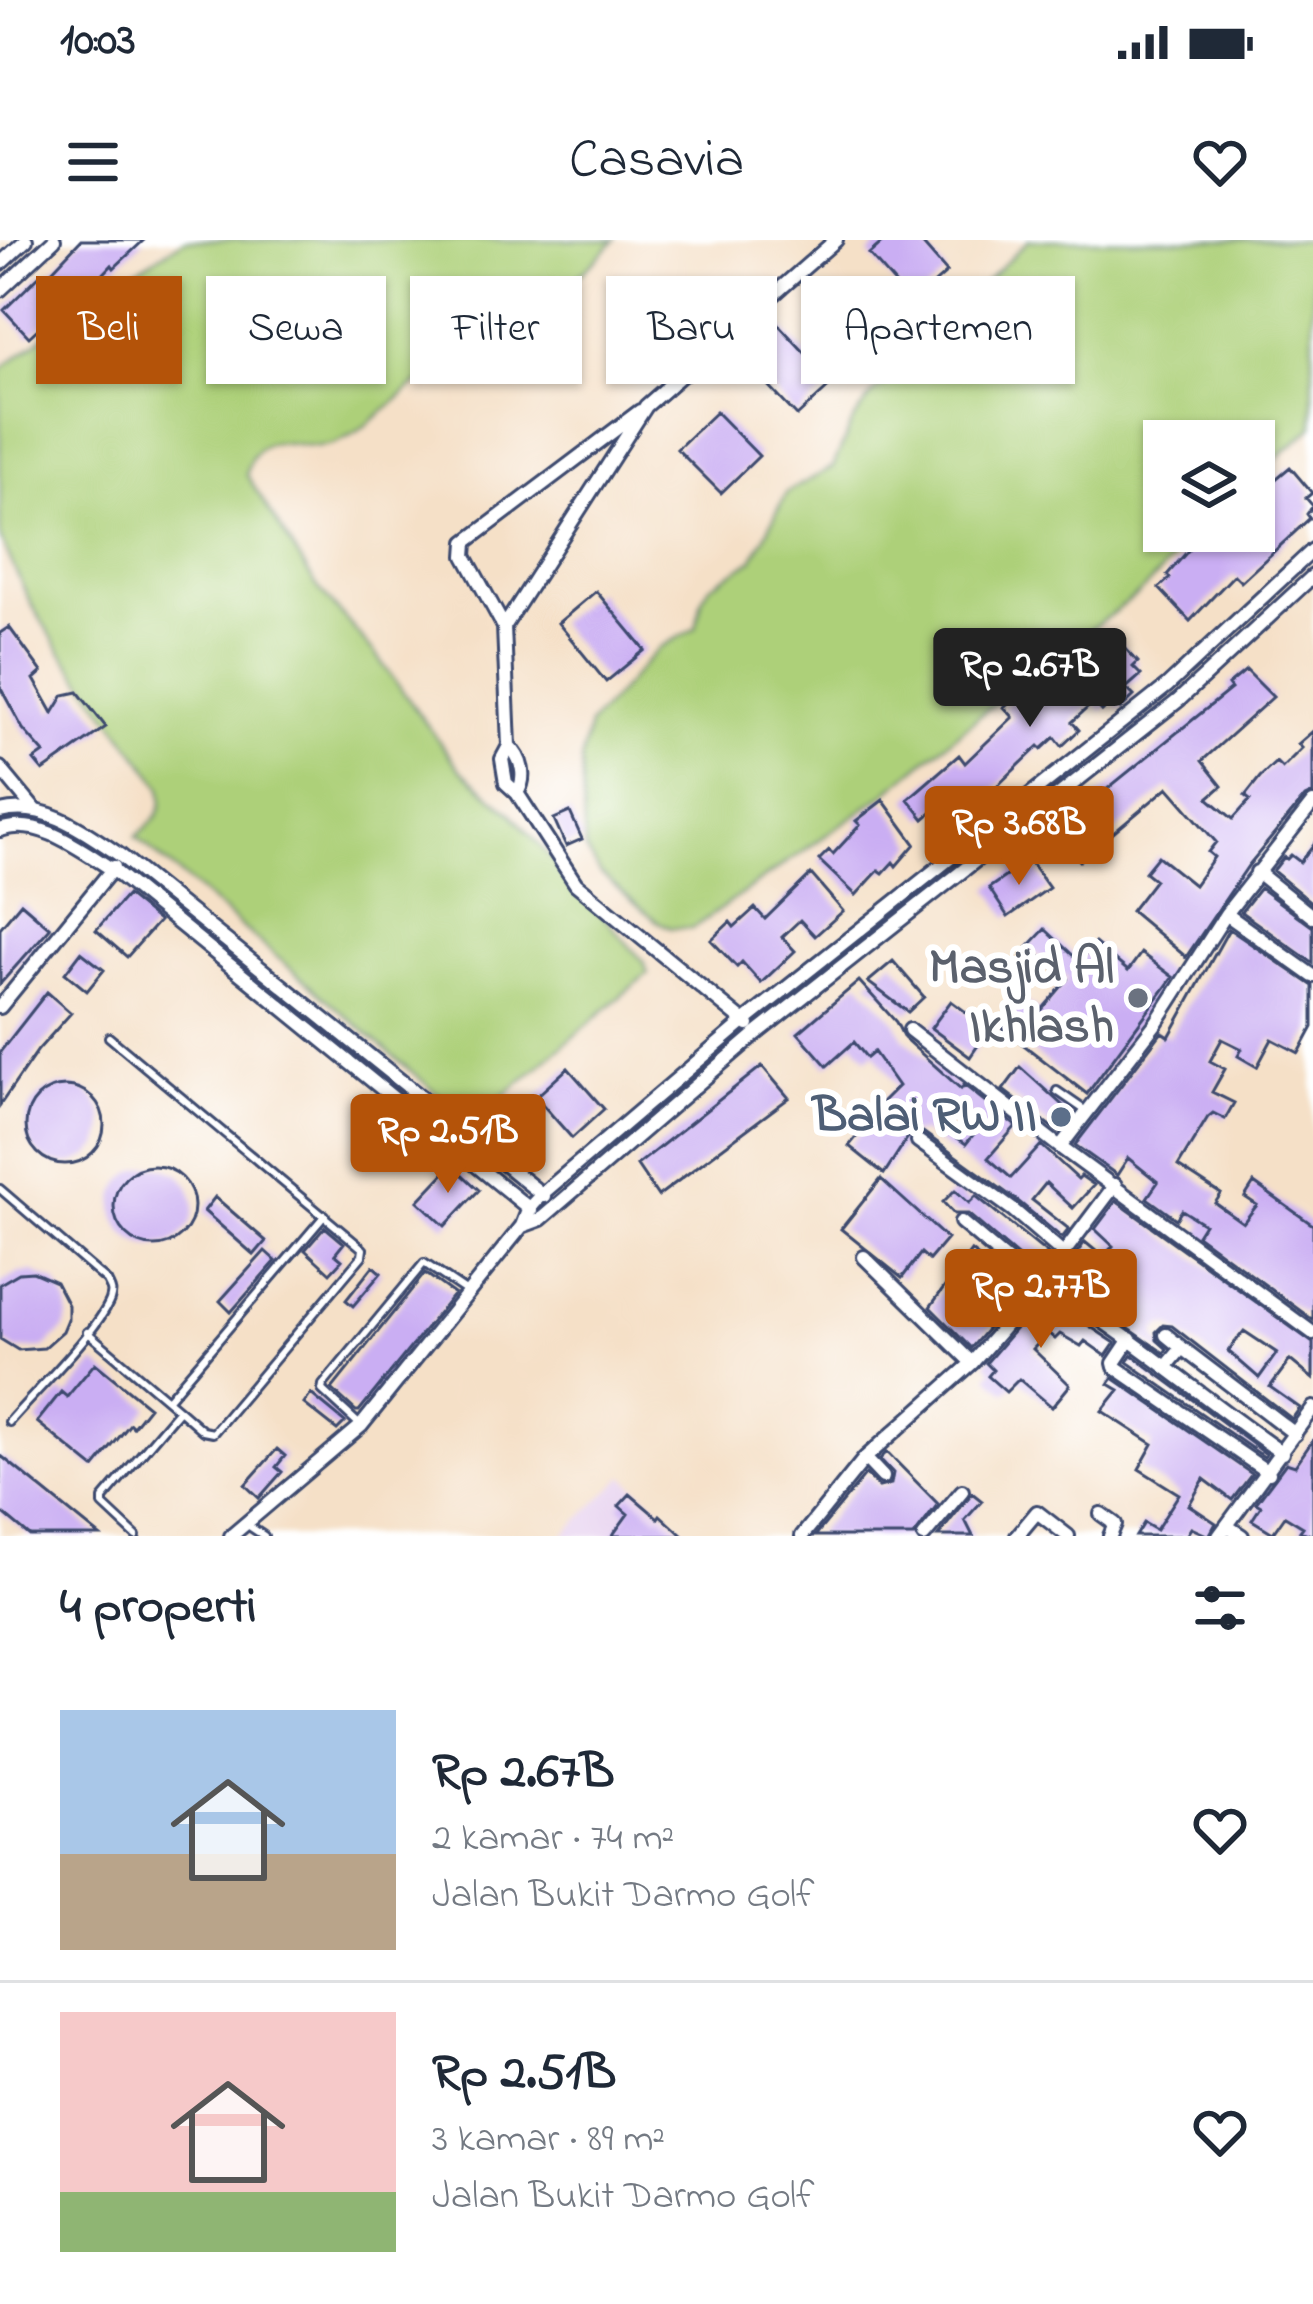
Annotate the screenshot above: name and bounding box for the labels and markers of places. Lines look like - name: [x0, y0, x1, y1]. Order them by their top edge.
- pin: Rp 2.67B: [906, 628, 1154, 730]
- pin: Rp 3.68B: [895, 786, 1143, 888]
- place label: Masjid Al Ikhlash: [929, 932, 1114, 1066]
- marker: Masjid Al Ikhlash: [1125, 985, 1151, 1011]
- place label: Balai RW II: [811, 1080, 1037, 1155]
- pin: Rp 2.51B: [324, 1094, 572, 1196]
- marker: Balai RW II: [1048, 1104, 1074, 1130]
- pin: Rp 2.77B: [917, 1249, 1165, 1351]

